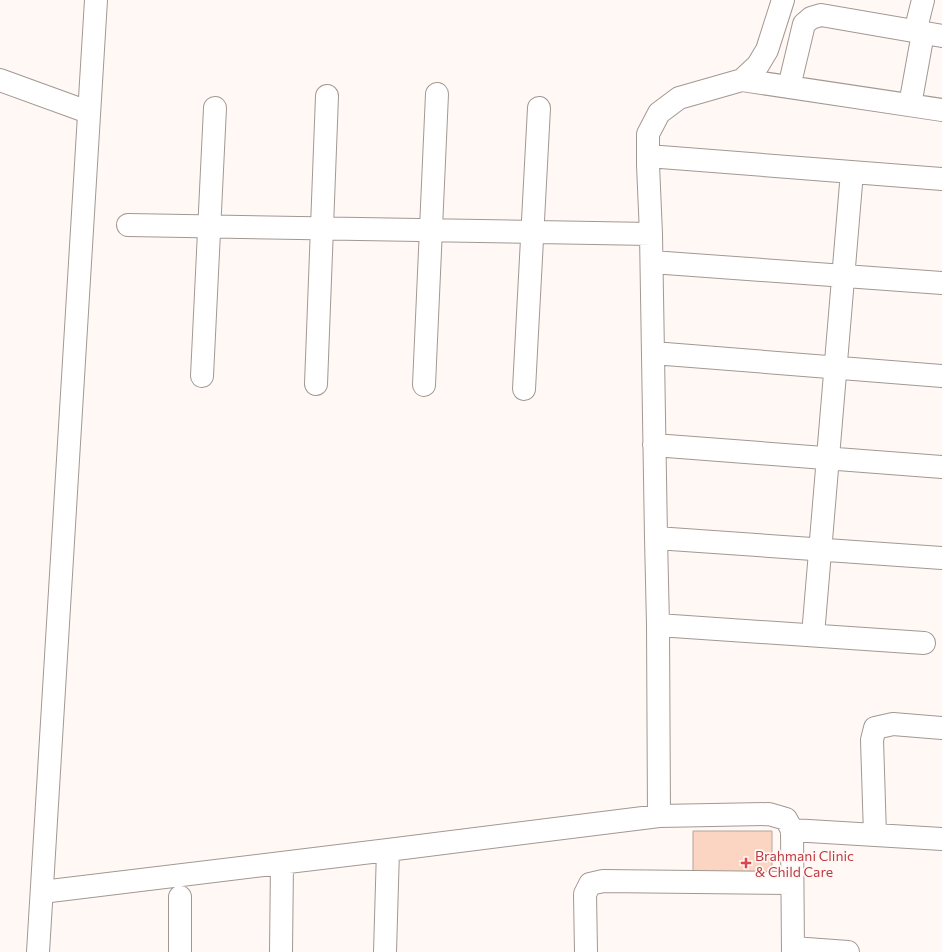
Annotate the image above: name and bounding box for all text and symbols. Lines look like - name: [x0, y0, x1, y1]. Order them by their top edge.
- place label: Brahmani Clinic & Child Care: [755, 847, 854, 880]
- marker: Brahmani Clinic & Child Care: [740, 857, 752, 869]

